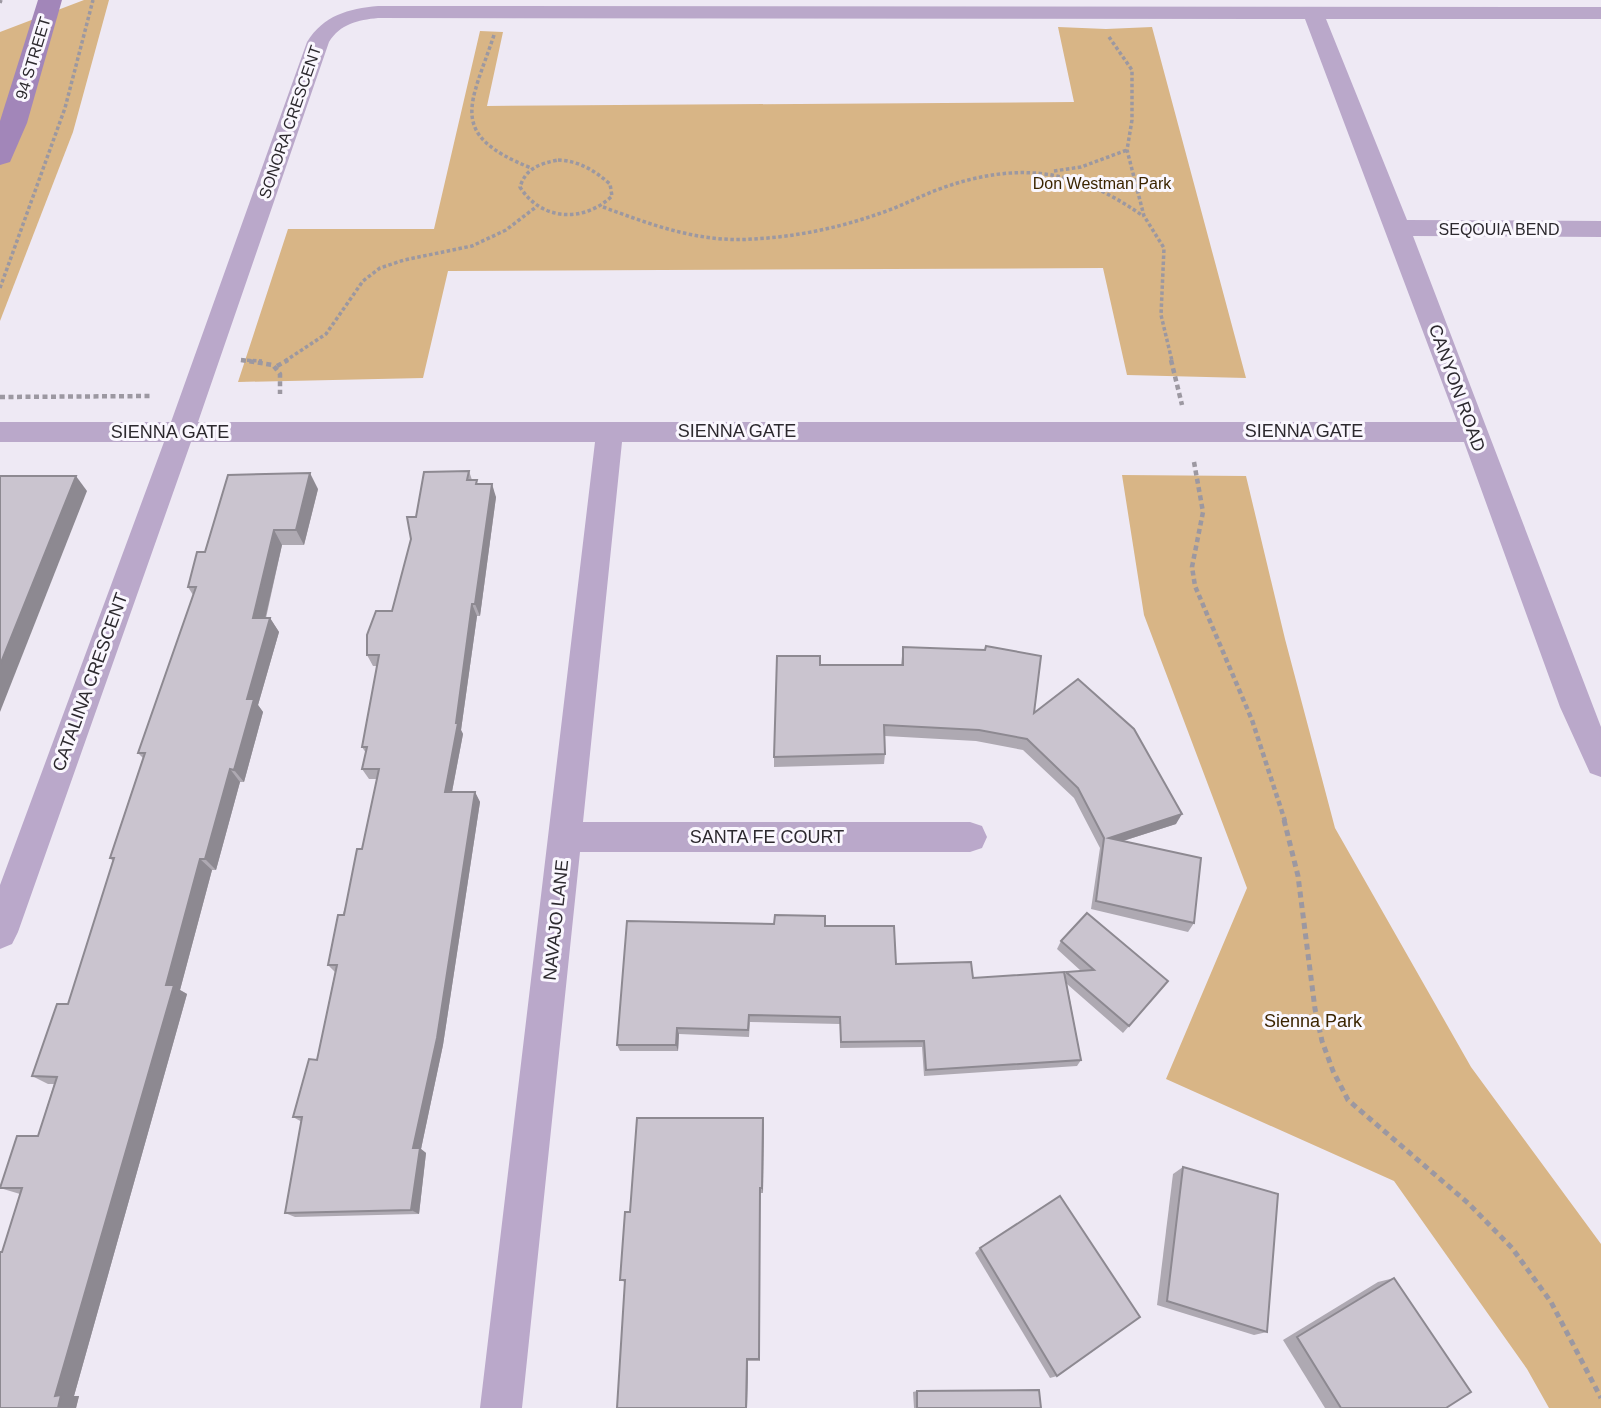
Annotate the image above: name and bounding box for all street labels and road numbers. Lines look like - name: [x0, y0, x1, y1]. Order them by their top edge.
- street label: 94 STREET: [12, 14, 54, 101]
- street label: SONORA CRESCENT: [256, 43, 324, 201]
- street label: SEQOUIA BEND: [1439, 221, 1559, 238]
- street label: CANYON ROAD: [1425, 322, 1489, 454]
- street label: SIENNA GATE: [678, 421, 796, 441]
- street label: SIENNA GATE: [1245, 421, 1363, 441]
- street label: SIENNA GATE: [111, 422, 229, 442]
- street label: CATALINA CRESCENT: [48, 590, 132, 774]
- street label: SANTA FE COURT: [690, 827, 844, 847]
- street label: NAVAJO LANE: [540, 859, 572, 981]

